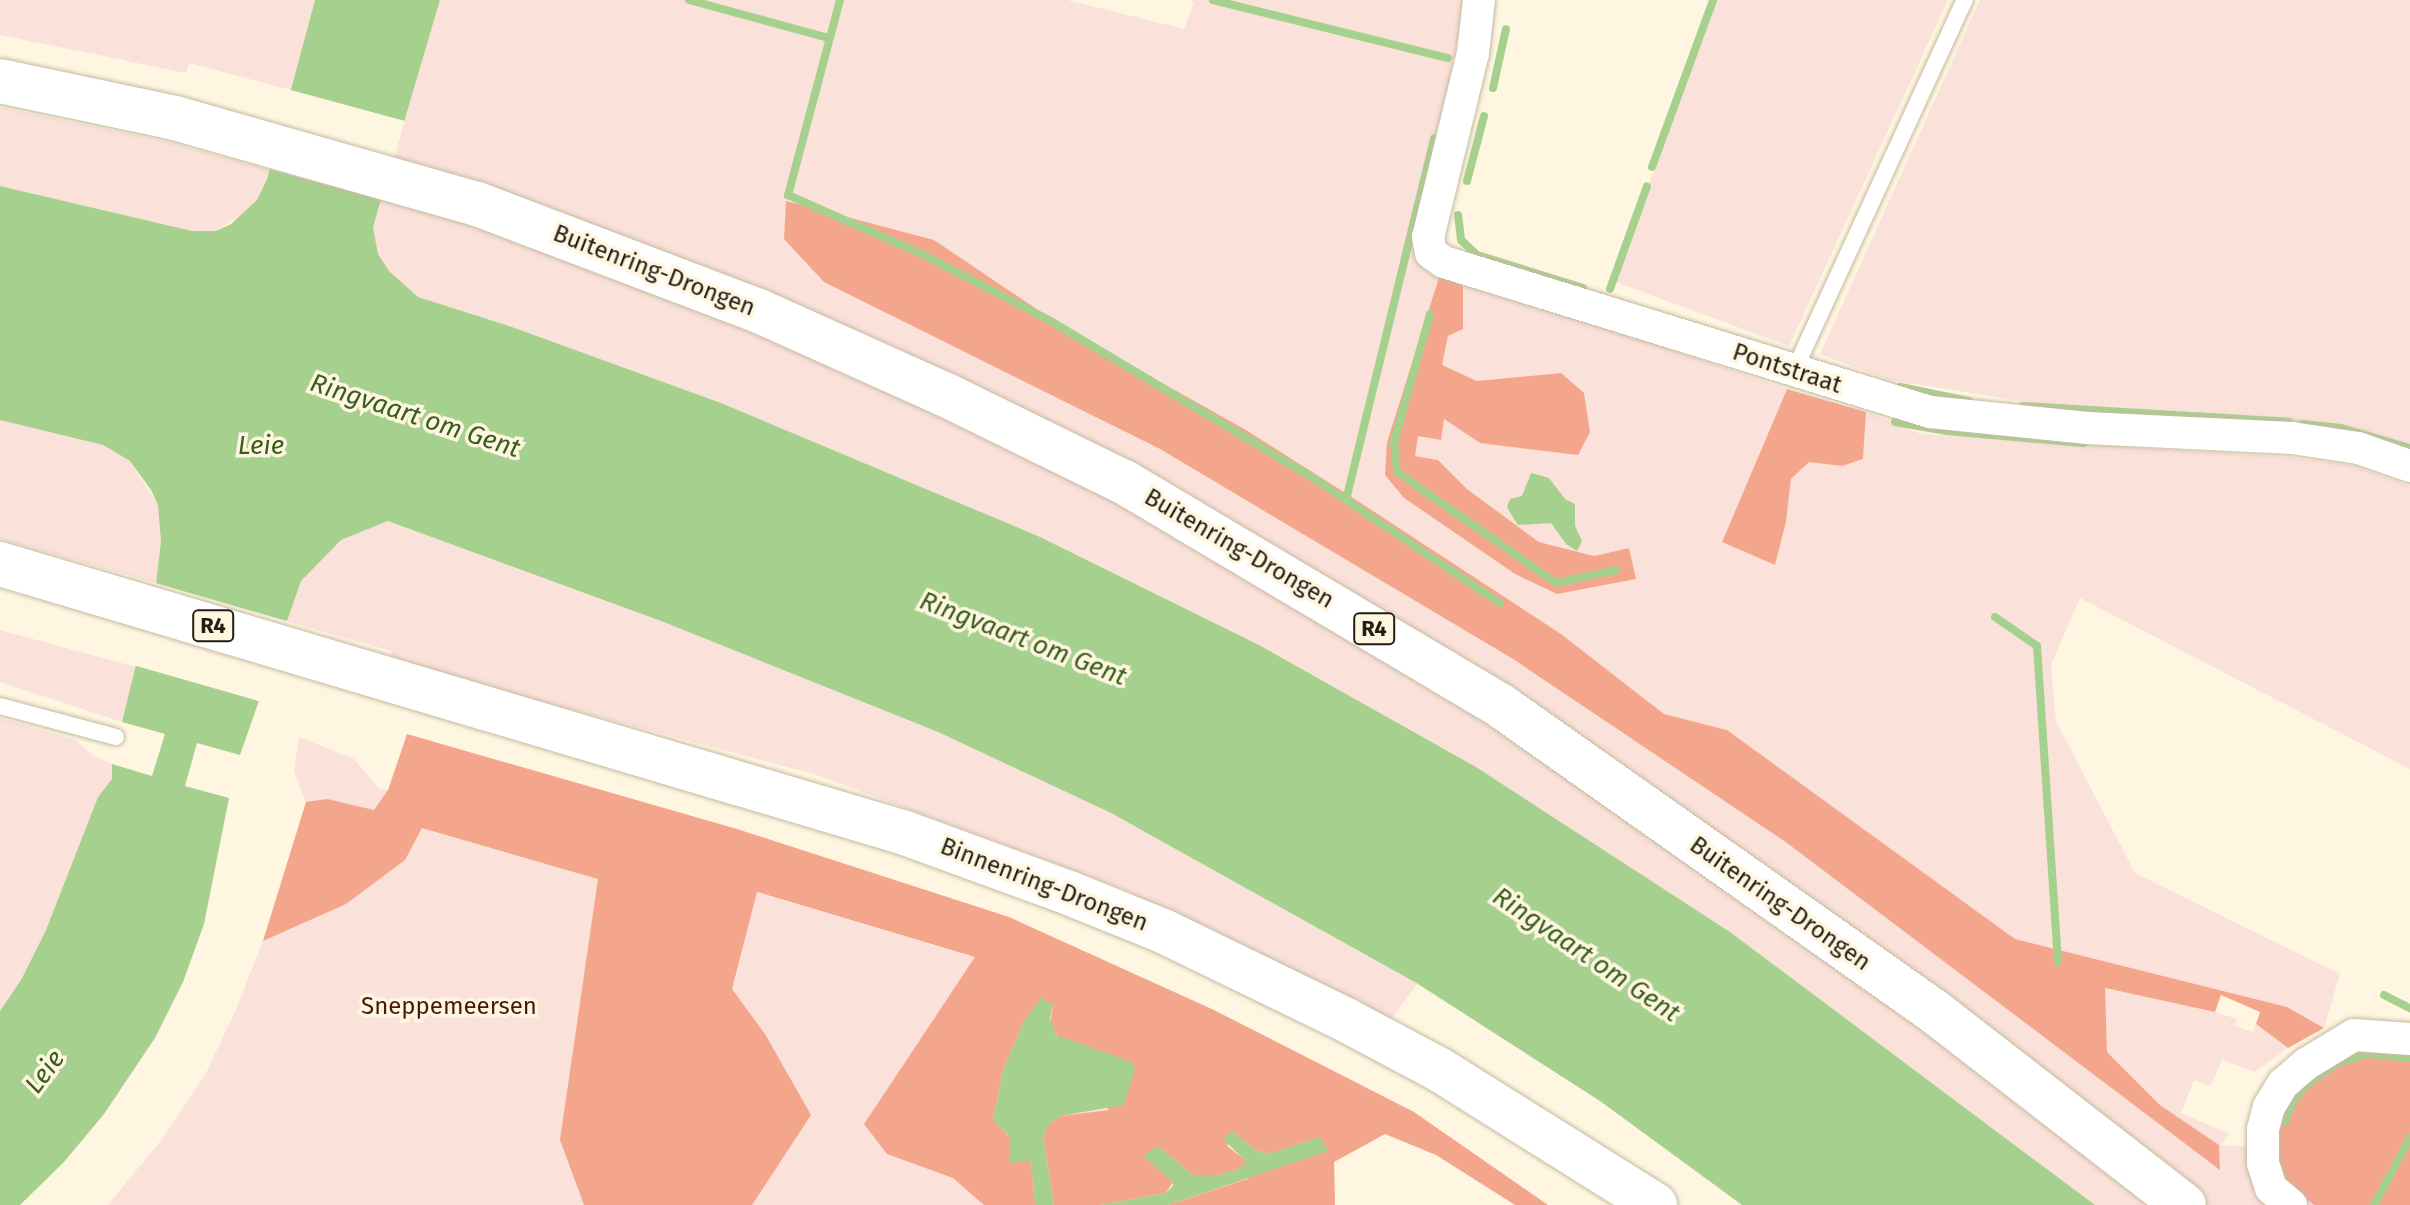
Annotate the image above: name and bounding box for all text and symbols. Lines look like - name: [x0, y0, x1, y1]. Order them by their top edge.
- street label: Buitenring-Drongen: [549, 219, 759, 323]
- street label: Pontstraat: [1729, 338, 1845, 400]
- water label: Ringvaart om Gent: [306, 367, 524, 465]
- water label: Leie: [238, 430, 284, 462]
- street label: Buitenring-Drongen: [1139, 483, 1339, 615]
- water label: Ringvaart om Gent: [915, 585, 1131, 693]
- road number: R4: [191, 608, 235, 644]
- road number: R4: [1352, 611, 1396, 647]
- street label: Buitenring-Drongen: [1684, 831, 1876, 977]
- street label: Binnenring-Drongen: [936, 832, 1152, 938]
- water label: Ringvaart om Gent: [1487, 881, 1685, 1029]
- park label: Sneppemeersen: [361, 993, 537, 1021]
- water label: Leie: [19, 1044, 71, 1100]

